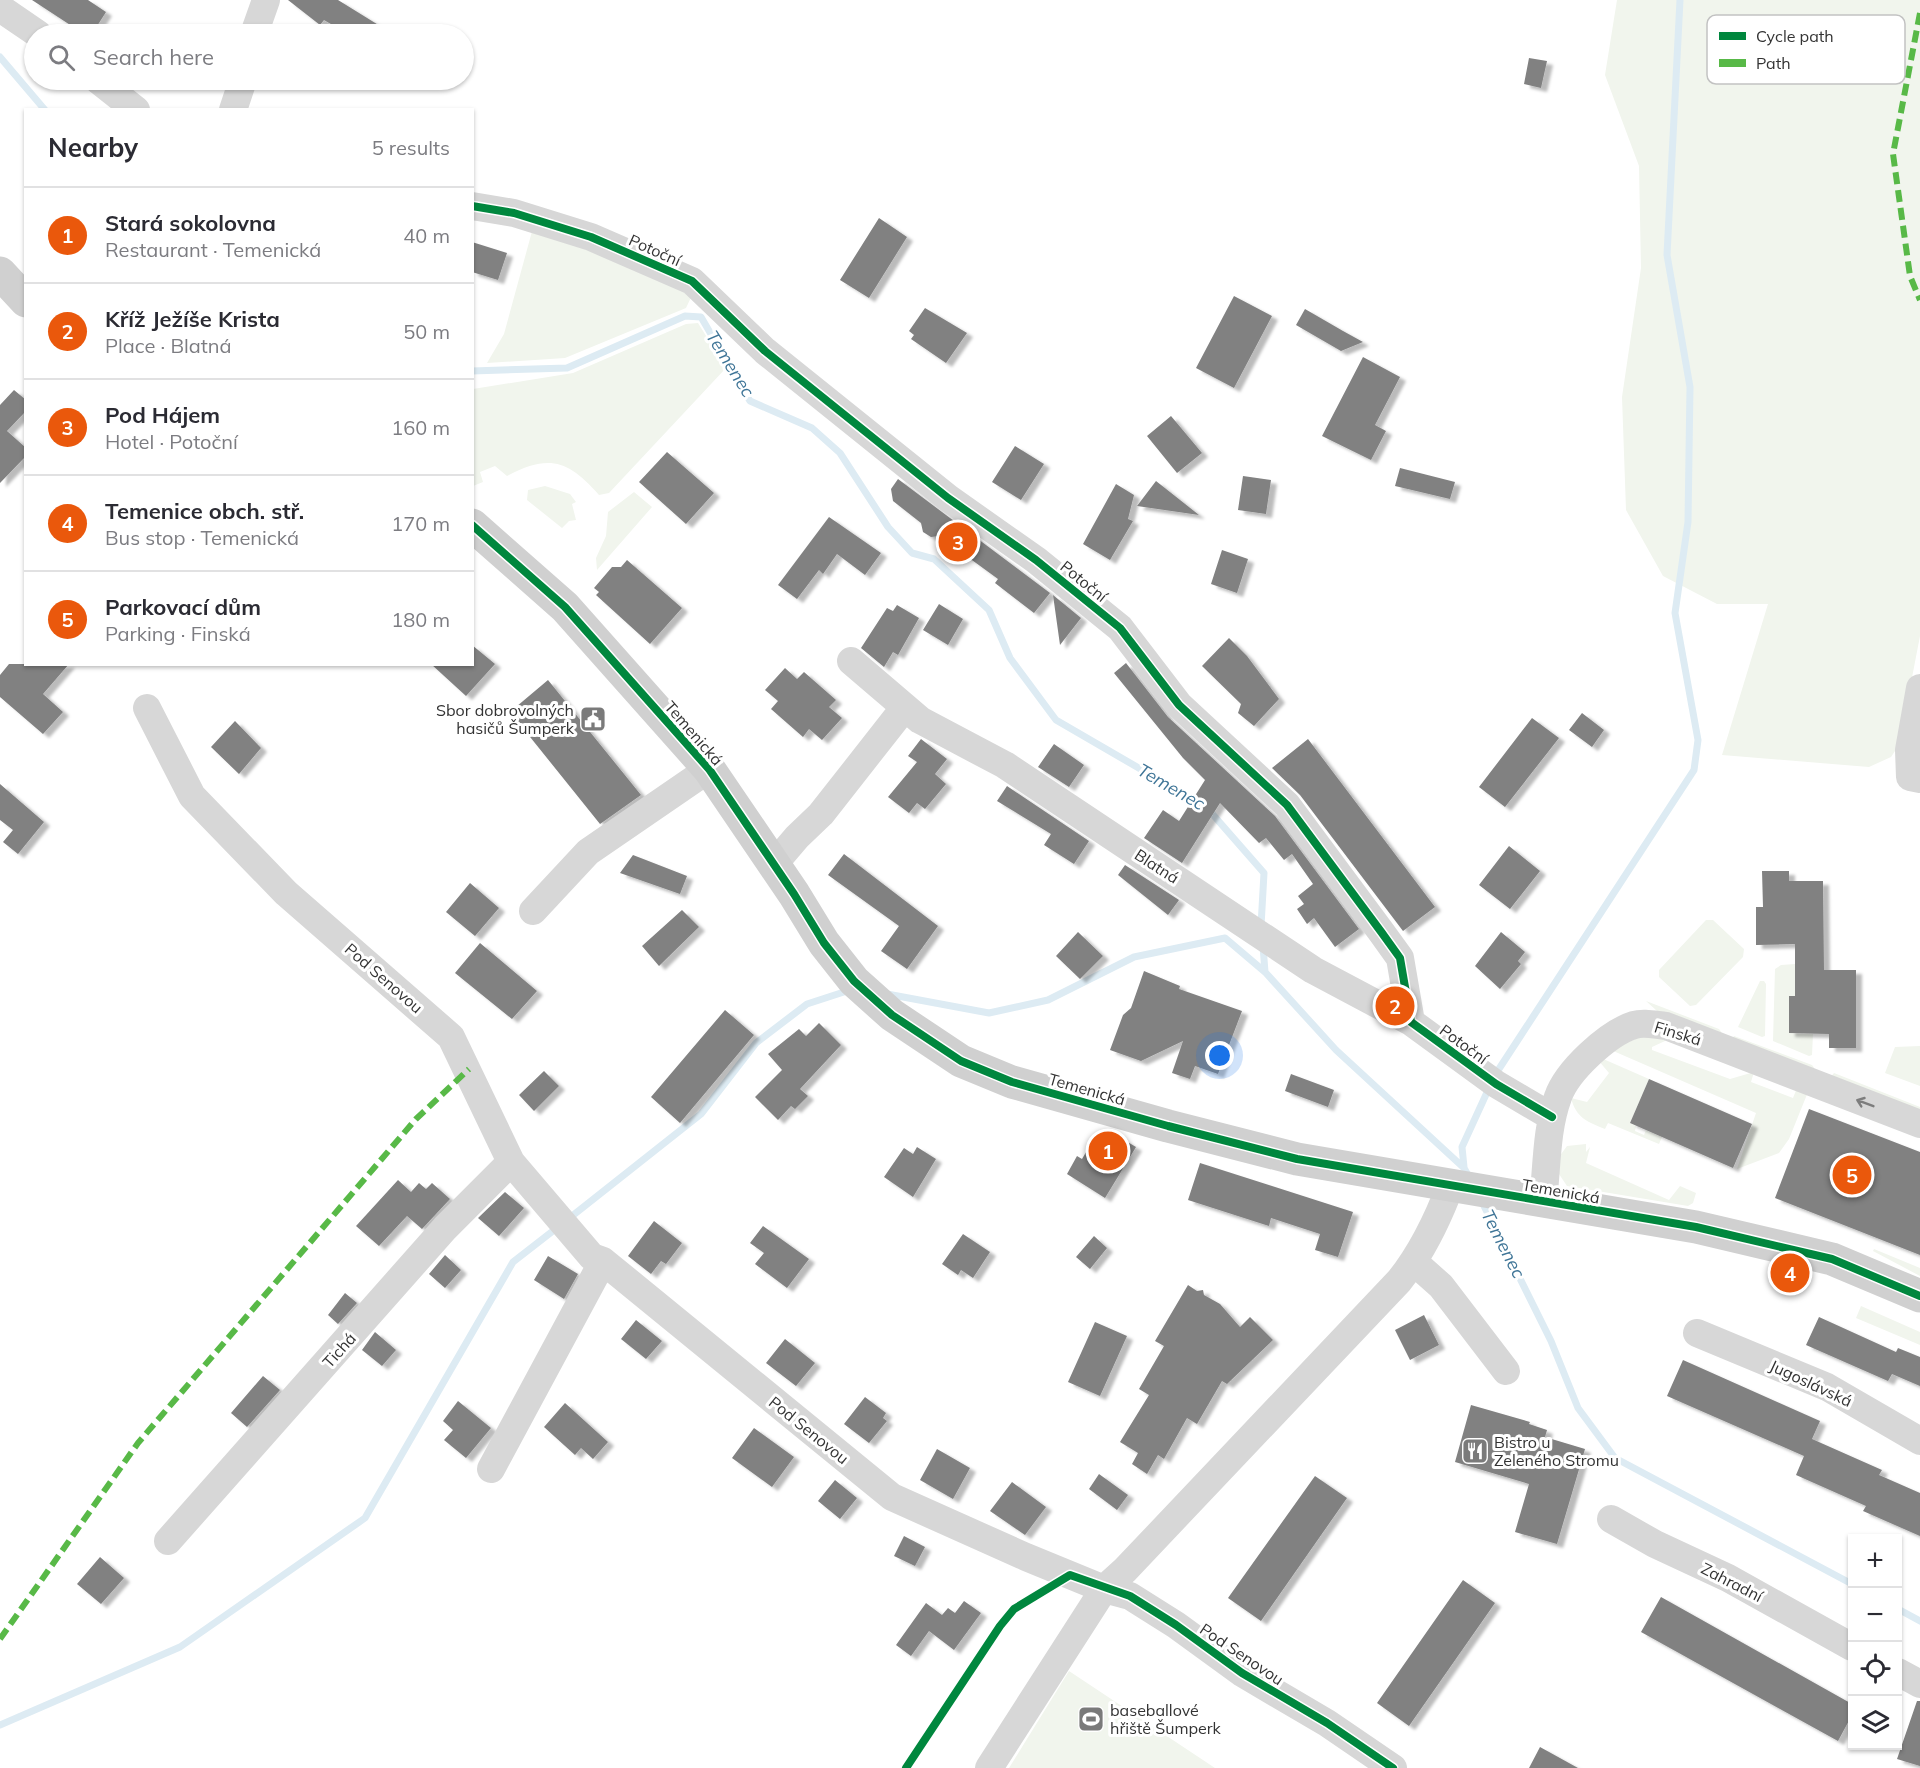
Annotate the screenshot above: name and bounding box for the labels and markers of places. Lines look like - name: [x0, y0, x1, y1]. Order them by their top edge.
- pin: 3: [938, 520, 978, 564]
- place label: Sbor dobrovolných hasičů Šumperk: [436, 700, 575, 738]
- public building icon: Sbor dobrovolných hasičů Šumperk: [578, 704, 608, 734]
- pin: 2: [1376, 984, 1414, 1028]
- pin: 1: [1088, 1128, 1128, 1174]
- pin: 5: [1832, 1152, 1872, 1198]
- pin: 4: [1770, 1250, 1810, 1296]
- place label: Bistro u Zeleného Stromu: [1494, 1432, 1619, 1470]
- restaurant icon: Bistro u Zeleného Stromu: [1460, 1436, 1490, 1466]
- place label: baseballové hřiště Šumperk: [1110, 1700, 1222, 1738]
- sports icon: baseballové hřiště Šumperk: [1076, 1704, 1106, 1734]

